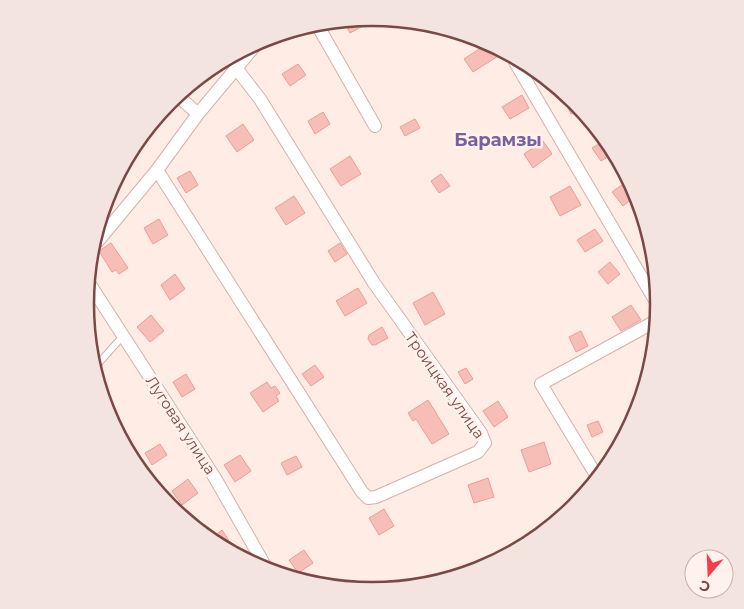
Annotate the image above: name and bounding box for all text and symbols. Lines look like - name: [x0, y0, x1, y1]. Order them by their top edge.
- district label: Барамзы: [454, 129, 542, 151]
- street label: Троицкая улица: [401, 328, 489, 442]
- street label: Луговая улица: [142, 372, 220, 478]
- north arrow: [684, 549, 734, 599]
- text: С: [697, 576, 713, 596]

